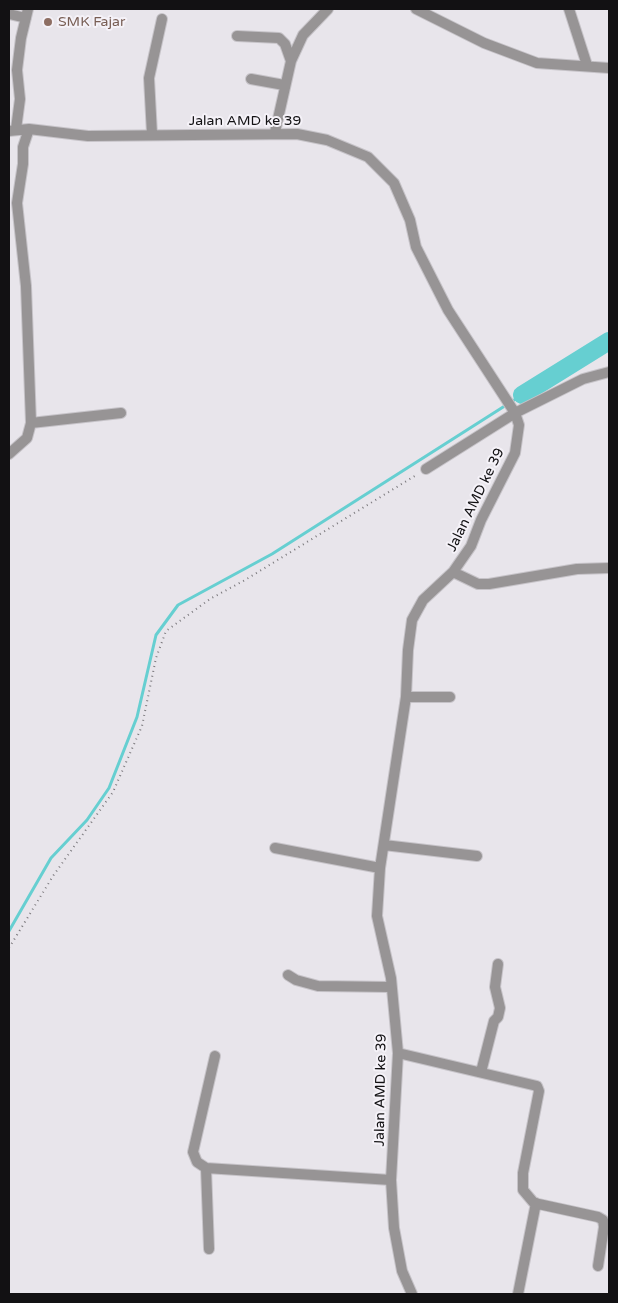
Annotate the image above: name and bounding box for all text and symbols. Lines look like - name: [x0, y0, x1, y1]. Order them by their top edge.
- place label: SMK Fajar: [58, 14, 125, 30]
- marker: SMK Fajar: [42, 16, 54, 28]
- street label: Jalan AMD ke 39: [189, 113, 301, 129]
- street label: Jalan AMD ke 39: [444, 446, 508, 554]
- street label: Jalan AMD ke 39: [372, 1034, 390, 1146]

